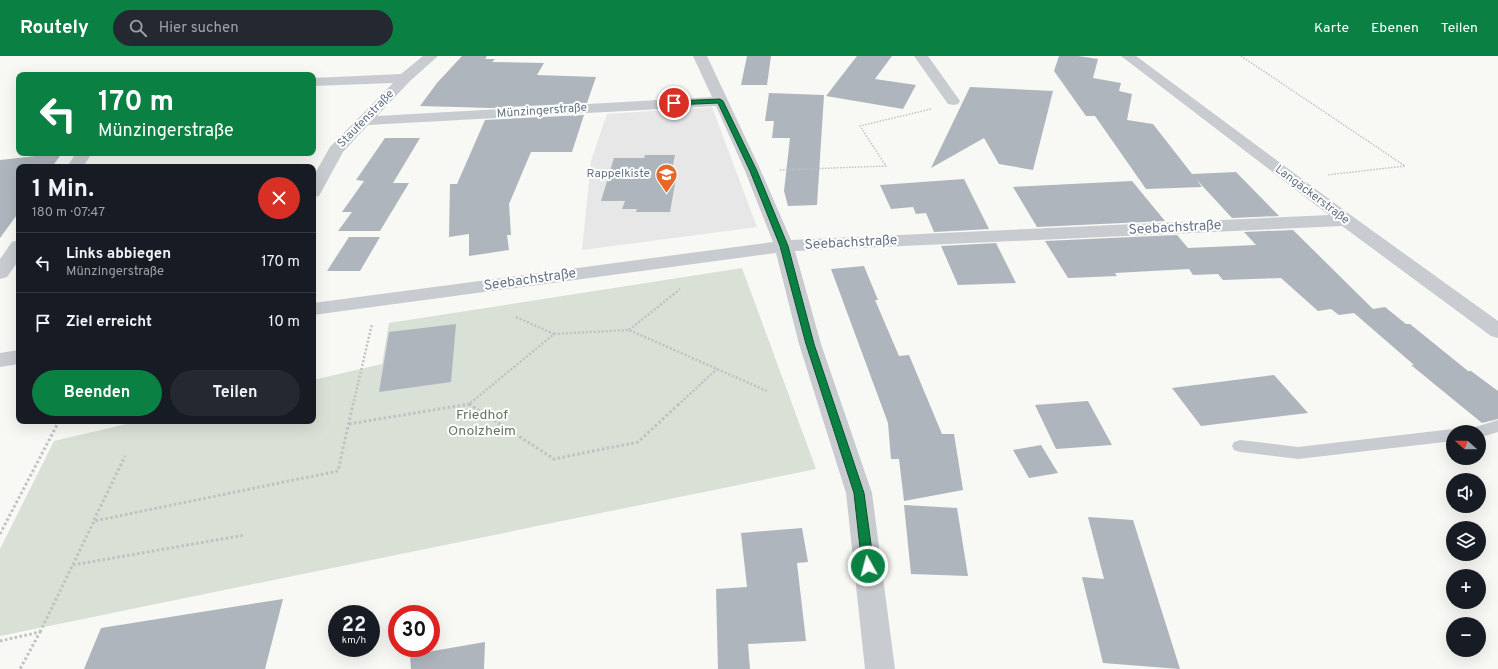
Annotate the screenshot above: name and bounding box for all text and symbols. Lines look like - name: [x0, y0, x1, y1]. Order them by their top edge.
- search box: [113, 10, 393, 46]
- text: Routely: [20, 16, 89, 40]
- icon: search: [127, 17, 149, 39]
- text: Hier suchen: [159, 19, 239, 38]
- text: Karte: [1314, 20, 1349, 37]
- text: Ebenen: [1371, 20, 1419, 37]
- text: Teilen: [1441, 20, 1478, 37]
- text: 170 m: [98, 85, 174, 121]
- street label: Staufenstraße: [334, 86, 398, 152]
- pin: [657, 86, 691, 120]
- icon: left: [32, 88, 84, 140]
- icon: arrive: [663, 92, 685, 114]
- street label: Münzingerstraße: [496, 100, 588, 122]
- text: Münzingerstraße: [98, 120, 234, 143]
- school or university icon: Rappelkiste: [653, 161, 679, 194]
- street label: Langäckerstraße: [1271, 162, 1353, 228]
- place label: Rappelkiste: [587, 166, 650, 182]
- text: 1 Min.: [32, 175, 94, 205]
- button: close: [258, 177, 300, 219]
- text: 180 m · 07:47: [32, 205, 105, 221]
- street label: Seebachstraße: [1128, 217, 1222, 239]
- street label: Seebachstraße: [804, 232, 898, 254]
- text: Links abbiegen: [66, 245, 171, 264]
- icon: left: [32, 252, 54, 274]
- text: 170 m: [261, 253, 300, 272]
- text: Münzingerstraße: [66, 264, 164, 280]
- street label: Seebachstraße: [483, 265, 577, 295]
- icon: arrive: [32, 312, 54, 334]
- text: Ziel erreicht: [66, 313, 152, 332]
- text: 10 m: [269, 313, 300, 332]
- button: Beenden: [32, 370, 162, 416]
- button: Teilen: [170, 370, 300, 416]
- park label: Friedhof Onolzheim: [448, 407, 516, 440]
- north arrow: [1446, 425, 1486, 465]
- map controls: [1446, 425, 1486, 657]
- button: sound: [1446, 473, 1486, 513]
- button: layers: [1446, 521, 1486, 561]
- position arrow: [847, 545, 889, 587]
- button: +: [1446, 569, 1486, 609]
- speed limit sign: 30: [388, 605, 440, 657]
- text: 22: [342, 613, 366, 639]
- button: −: [1446, 617, 1486, 657]
- text: km/h: [342, 634, 366, 647]

